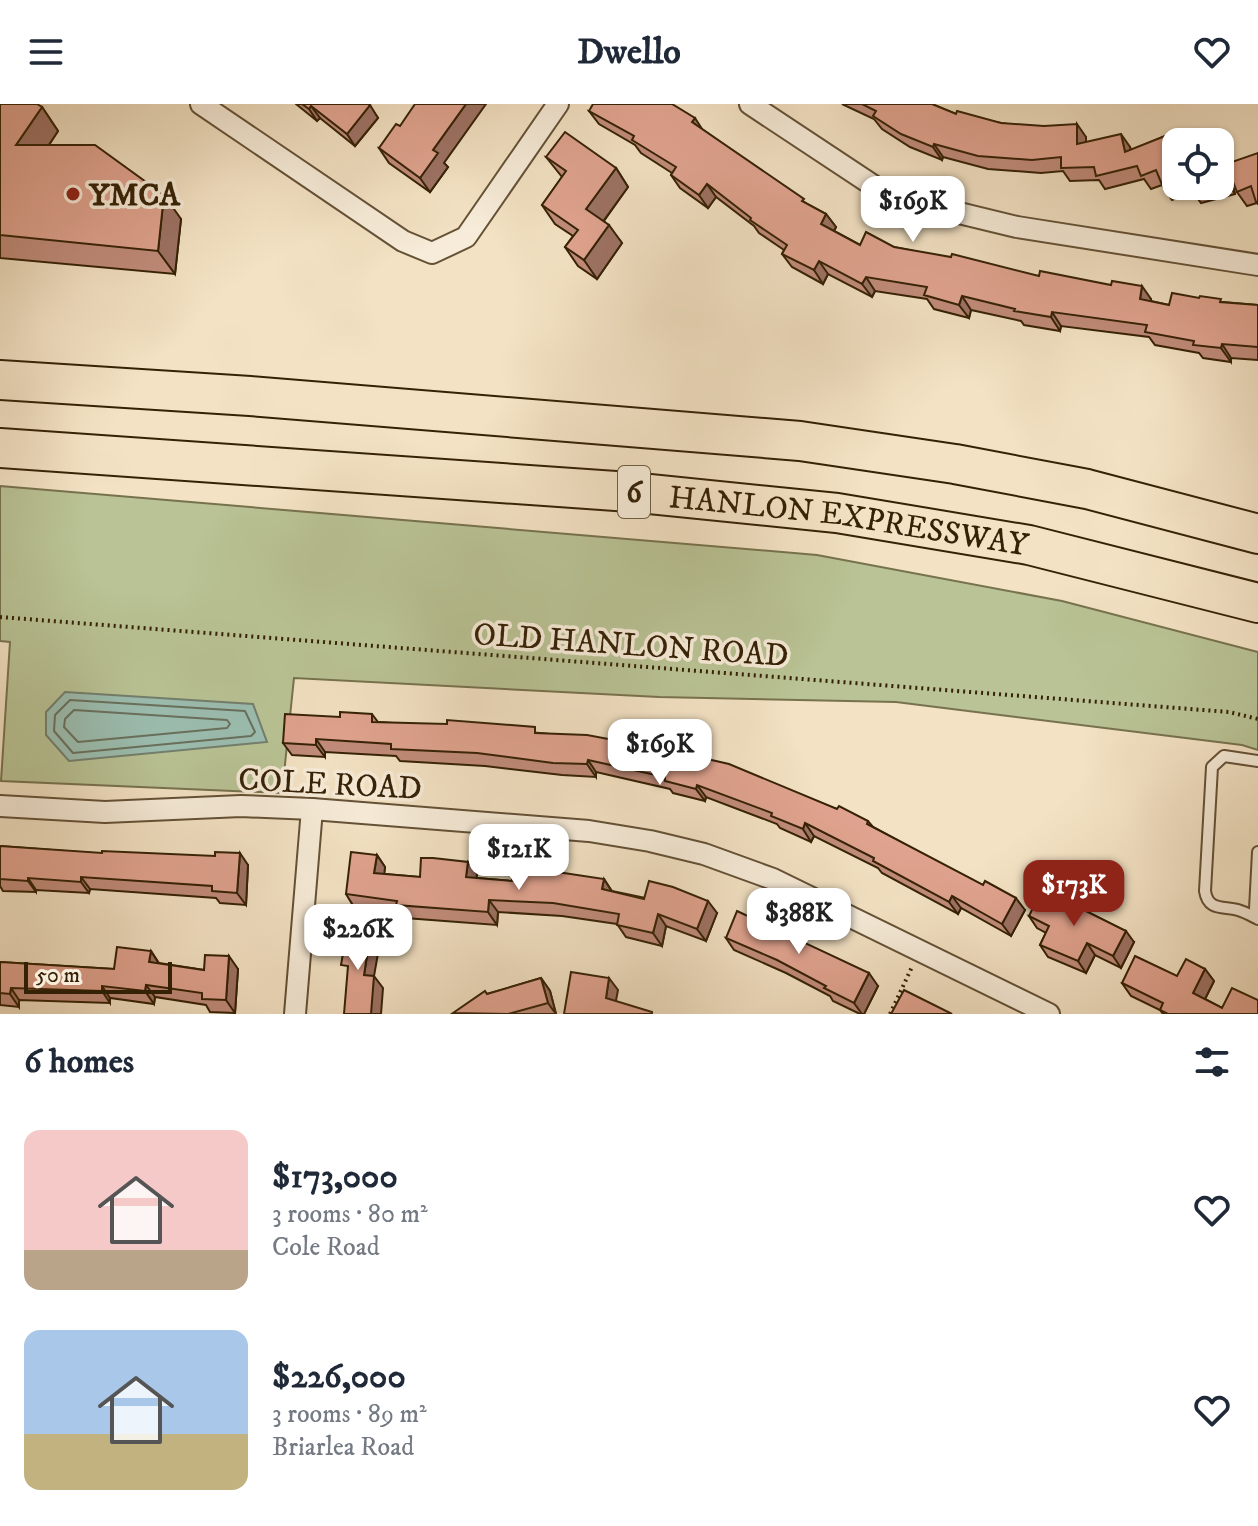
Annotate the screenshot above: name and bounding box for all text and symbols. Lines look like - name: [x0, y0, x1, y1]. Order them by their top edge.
- icon: menu: [24, 30, 68, 74]
- text: Dwello: [577, 30, 681, 75]
- icon: heart: [1190, 30, 1234, 74]
- map controls: [1162, 128, 1234, 200]
- button: locate: [1162, 128, 1234, 200]
- place label: YMCA: [88, 176, 181, 216]
- pin: $169K: [857, 176, 969, 244]
- marker: YMCA: [64, 185, 82, 203]
- text: $169K: [879, 185, 947, 218]
- road number: 6: [618, 466, 650, 518]
- street label: HANLON EXPRESSWAY: [667, 478, 1032, 567]
- street label: OLD HANLON ROAD: [472, 615, 790, 677]
- pin: $169K: [604, 719, 716, 787]
- text: $169K: [626, 728, 694, 761]
- street label: COLE ROAD: [237, 760, 423, 810]
- pin: $121K: [463, 824, 575, 892]
- text: $121K: [487, 833, 551, 866]
- pin: $173K: [1018, 860, 1130, 928]
- text: $173K: [1041, 869, 1107, 902]
- pin: $388K: [743, 888, 855, 956]
- text: $388K: [765, 897, 833, 930]
- pin: $226K: [302, 904, 414, 972]
- text: $226K: [322, 913, 394, 946]
- scale bar: [24, 958, 172, 994]
- text: 50 m: [36, 962, 80, 989]
- icon: filters: [1190, 1040, 1234, 1084]
- text: 6 homes: [24, 1041, 134, 1083]
- text: $173,000: [272, 1156, 398, 1198]
- icon: home: [88, 1162, 184, 1258]
- icon: heart: [1190, 1188, 1234, 1232]
- text: 3 rooms · 80 m²: [272, 1198, 428, 1231]
- text: Cole Road: [272, 1231, 380, 1264]
- text: $226,000: [272, 1356, 406, 1398]
- icon: home: [88, 1362, 184, 1458]
- icon: heart: [1190, 1388, 1234, 1432]
- text: 3 rooms · 89 m²: [272, 1398, 427, 1431]
- text: Briarlea Road: [272, 1431, 414, 1464]

